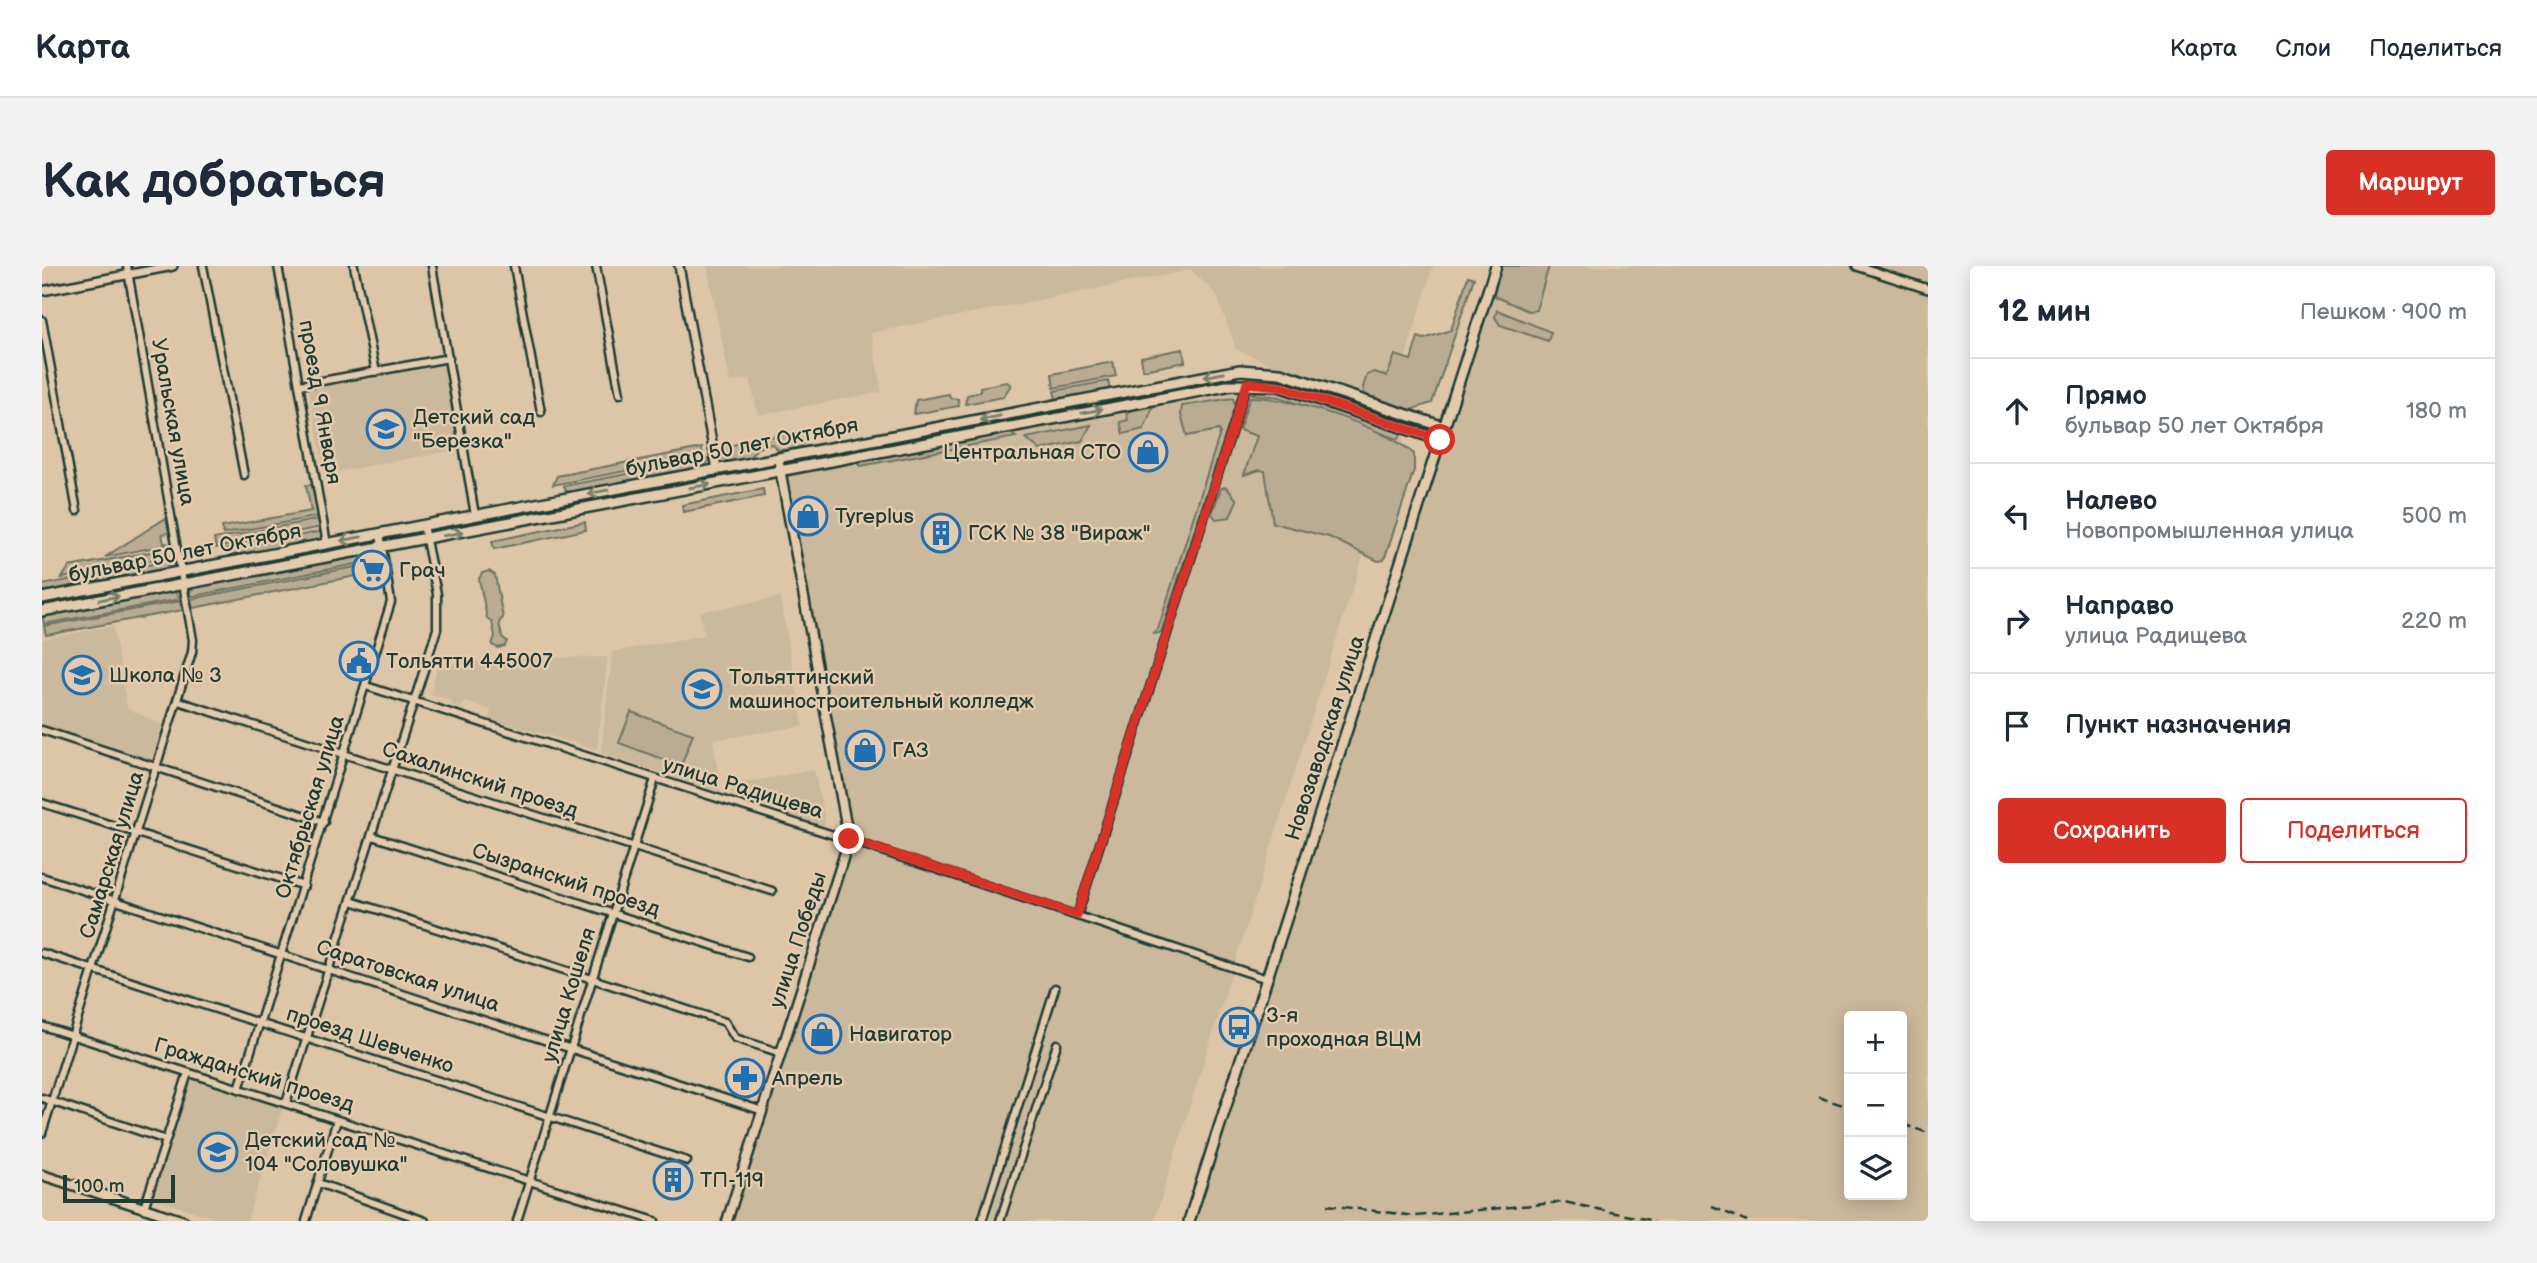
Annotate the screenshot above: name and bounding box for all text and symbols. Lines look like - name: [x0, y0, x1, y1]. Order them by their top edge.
- text: Карта: [35, 28, 130, 68]
- text: Карта: [2170, 34, 2237, 63]
- text: Слои: [2275, 34, 2331, 63]
- text: Поделиться: [2369, 34, 2502, 63]
- button: Маршрут: [2326, 150, 2495, 215]
- text: Как добраться: [42, 153, 386, 212]
- text: 12 мин: [1998, 294, 2091, 330]
- text: Пешком · 900 m: [2300, 298, 2467, 326]
- street label: проезд 9 Января: [293, 318, 347, 486]
- street label: Уральская улица: [146, 336, 200, 508]
- one-way arrow: [1203, 369, 1226, 382]
- text: Прямо: [2065, 381, 2147, 412]
- icon: ahead: [1998, 392, 2036, 430]
- text: 180 m: [2406, 397, 2467, 425]
- one-way arrow: [1080, 404, 1103, 418]
- place label: Детский сад "Березка": [413, 405, 535, 454]
- school or university icon: Детский сад "Березка": [365, 408, 407, 450]
- street label: бульвар 50 лет Октября: [624, 412, 860, 482]
- one-way arrow: [979, 412, 1002, 425]
- text: бульвар 50 лет Октября: [2065, 412, 2324, 440]
- route start: [1424, 424, 1455, 455]
- shop icon: Центральная СТО: [1127, 431, 1169, 473]
- place label: Центральная СТО: [943, 440, 1121, 465]
- one-way arrow: [688, 479, 711, 492]
- one-way arrow: [587, 486, 610, 499]
- text: Налево: [2065, 486, 2157, 517]
- shop icon: Tyreplus: [787, 495, 829, 537]
- icon: left: [1998, 497, 2036, 535]
- text: 500 m: [2402, 502, 2467, 530]
- place label: Tyreplus: [835, 504, 914, 529]
- building icon: ГСК № 38 "Вираж": [920, 512, 962, 554]
- text: Новопромышленная улица: [2065, 517, 2354, 545]
- street label: бульвар 50 лет Октября: [67, 518, 303, 588]
- place label: ГСК № 38 "Вираж": [968, 521, 1151, 546]
- one-way arrow: [441, 527, 464, 540]
- one-way arrow: [340, 533, 363, 547]
- supermarket icon: Грач: [351, 549, 393, 591]
- place label: Грач: [399, 558, 446, 583]
- one-way arrow: [97, 591, 120, 605]
- text: Направо: [2065, 591, 2174, 622]
- icon: right: [1998, 602, 2036, 640]
- text: 220 m: [2401, 607, 2467, 635]
- text: улица Радищева: [2065, 622, 2247, 650]
- street label: Новозаводская улица: [1280, 632, 1370, 844]
- public building icon: Тольятти 445007: [338, 640, 380, 682]
- place label: Тольятти 445007: [386, 649, 553, 674]
- school or university icon: Школа № 3: [61, 654, 103, 696]
- place label: Школа № 3: [109, 663, 222, 688]
- place label: Тольяттинский машиностроительный колледж: [729, 665, 1034, 714]
- school or university icon: Тольяттинский машиностроительный колледж: [681, 668, 723, 710]
- icon: arrive: [1998, 707, 2036, 745]
- text: Пункт назначения: [2065, 710, 2291, 741]
- street label: Октябрьская улица: [270, 712, 350, 902]
- shop icon: ГАЗ: [844, 729, 886, 771]
- street label: Сахалинский проезд: [379, 737, 581, 824]
- place label: ГАЗ: [892, 738, 929, 763]
- street label: улица Радищева: [660, 752, 827, 824]
- street label: Самарская улица: [75, 768, 150, 942]
- button: Сохранить: [1998, 798, 2226, 863]
- button: Поделиться: [2240, 798, 2467, 863]
- route end: [833, 823, 864, 854]
- street label: Сызранский проезд: [469, 838, 663, 922]
- street label: улица Победы: [764, 869, 832, 1011]
- street label: улица Кошеля: [537, 925, 601, 1065]
- street label: Саратовская улица: [313, 935, 503, 1018]
- street label: проезд Шевченко: [283, 1001, 457, 1079]
- place label: 3-я проходная ВЦМ: [1266, 1003, 1422, 1052]
- bus stop icon: 3-я проходная ВЦМ: [1218, 1006, 1260, 1048]
- map controls: [1844, 1011, 1907, 1200]
- button: +: [1844, 1011, 1907, 1074]
- shop icon: Навигатор: [801, 1013, 843, 1055]
- place label: Навигатор: [849, 1022, 952, 1047]
- street label: Гражданский проезд: [151, 1033, 357, 1117]
- pharmacy icon: Апрель: [724, 1057, 766, 1099]
- place label: Апрель: [771, 1066, 843, 1091]
- button: −: [1844, 1074, 1907, 1137]
- place label: Детский сад № 104 "Соловушка": [245, 1128, 408, 1177]
- school or university icon: Детский сад № 104 "Соловушка": [197, 1131, 239, 1173]
- button: layers: [1844, 1137, 1907, 1200]
- building icon: ТП-119: [652, 1159, 694, 1201]
- place label: ТП-119: [700, 1168, 764, 1193]
- scale bar: [63, 1172, 175, 1204]
- text: 100 m: [74, 1175, 125, 1198]

